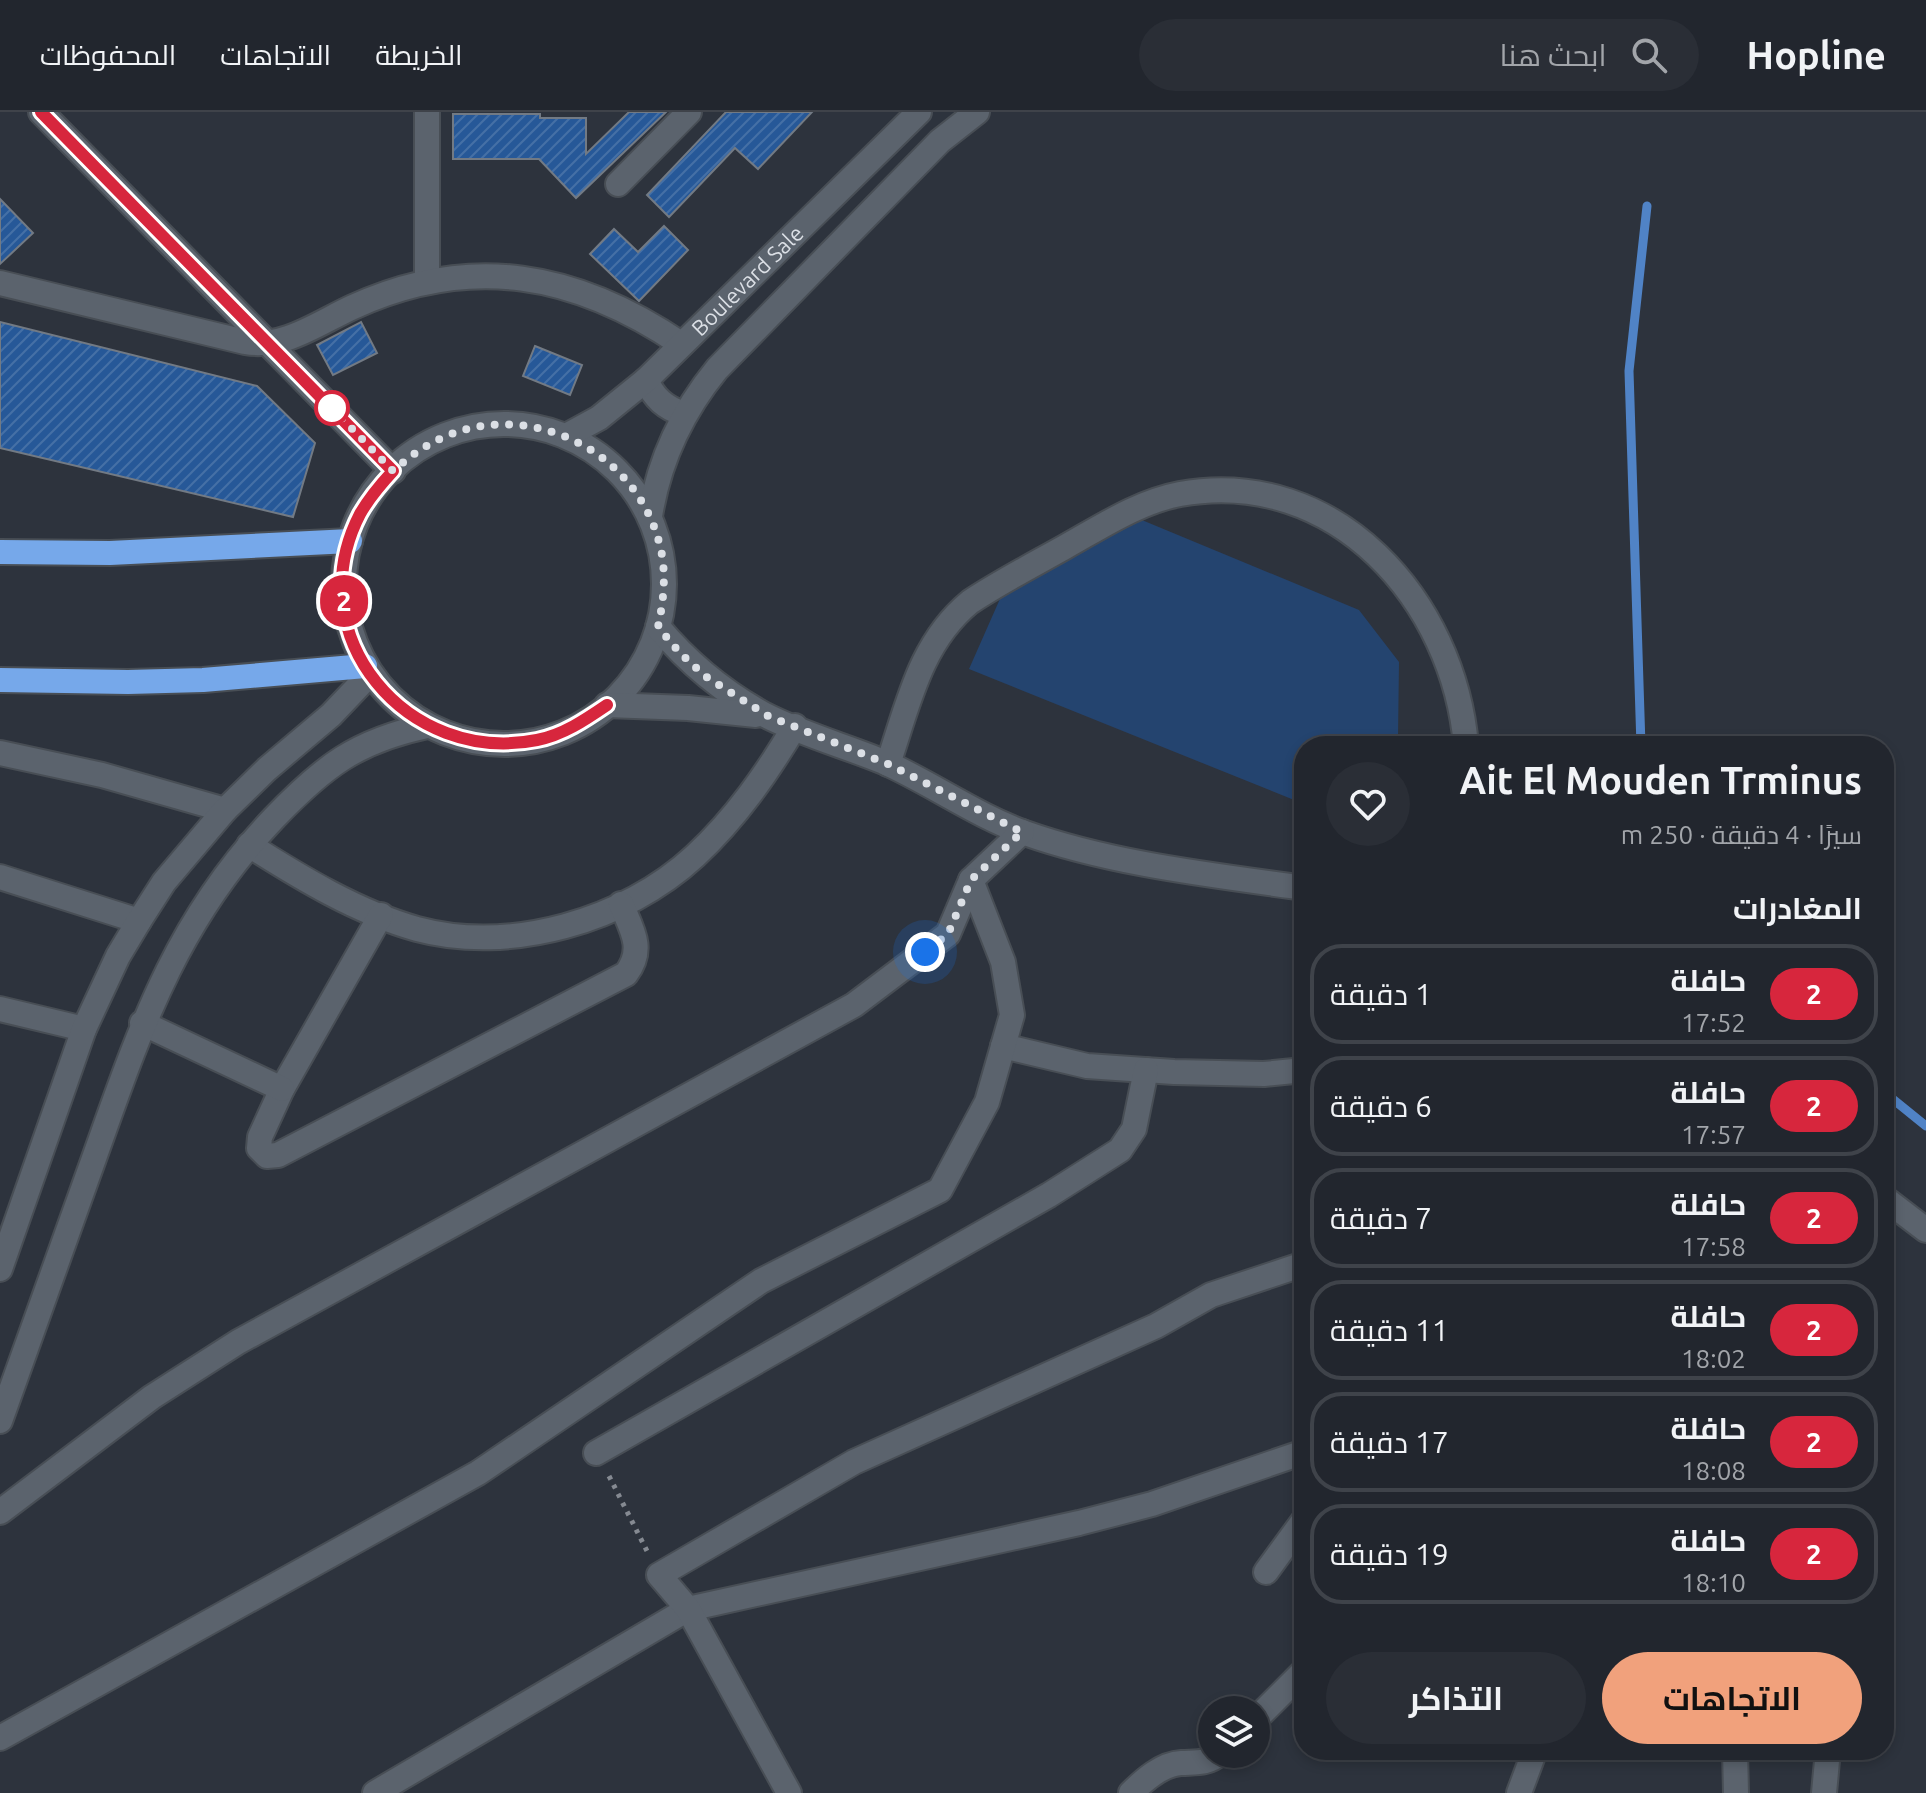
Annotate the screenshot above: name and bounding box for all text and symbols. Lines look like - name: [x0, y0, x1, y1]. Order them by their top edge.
- search box: [1139, 19, 1699, 91]
- icon: search: [1627, 33, 1671, 77]
- text: Hopline: [1747, 34, 1886, 76]
- text: ابحث هنا: [1500, 38, 1607, 72]
- text: المحفوظات: [40, 39, 176, 70]
- text: الاتجاهات: [220, 39, 331, 70]
- text: الخريطة: [375, 39, 463, 70]
- street label: Boulevard Sale: [686, 220, 808, 340]
- unlabelled marker: [315, 391, 349, 425]
- line badge: 2: [318, 575, 370, 627]
- text: 2: [336, 585, 352, 616]
- text: Ait El Mouden Trminus: [1460, 759, 1862, 801]
- button: heart: [1326, 762, 1410, 846]
- text: سيرًا · 4 دقيقة · 250 m: [1621, 820, 1862, 849]
- text: المغادرات: [1733, 891, 1862, 925]
- your location: [905, 932, 945, 972]
- text: حافلة: [1671, 963, 1746, 997]
- text: 1 دقيقة: [1330, 977, 1432, 1011]
- text: 2: [1806, 978, 1822, 1009]
- text: 17:52: [1681, 1008, 1746, 1037]
- text: حافلة: [1671, 1075, 1746, 1109]
- text: 6 دقيقة: [1330, 1089, 1432, 1123]
- text: 2: [1806, 1090, 1822, 1121]
- text: 17:57: [1681, 1120, 1746, 1149]
- text: حافلة: [1671, 1187, 1746, 1221]
- text: 7 دقيقة: [1330, 1201, 1432, 1235]
- text: 2: [1806, 1202, 1822, 1233]
- text: 17:58: [1681, 1232, 1746, 1261]
- text: حافلة: [1671, 1299, 1746, 1333]
- text: 11 دقيقة: [1330, 1313, 1449, 1347]
- text: 2: [1806, 1314, 1822, 1345]
- text: 18:02: [1681, 1344, 1746, 1373]
- text: حافلة: [1671, 1411, 1746, 1445]
- text: 17 دقيقة: [1330, 1425, 1449, 1459]
- text: 2: [1806, 1426, 1822, 1457]
- text: 18:08: [1681, 1456, 1746, 1485]
- text: حافلة: [1671, 1523, 1746, 1557]
- text: 19 دقيقة: [1330, 1537, 1449, 1571]
- text: 2: [1806, 1538, 1822, 1569]
- text: 18:10: [1681, 1568, 1746, 1597]
- button: التذاكر: [1326, 1652, 1586, 1744]
- button: الاتجاهات: [1602, 1652, 1862, 1744]
- map controls: [1198, 1696, 1270, 1768]
- button: layers: [1198, 1696, 1270, 1768]

